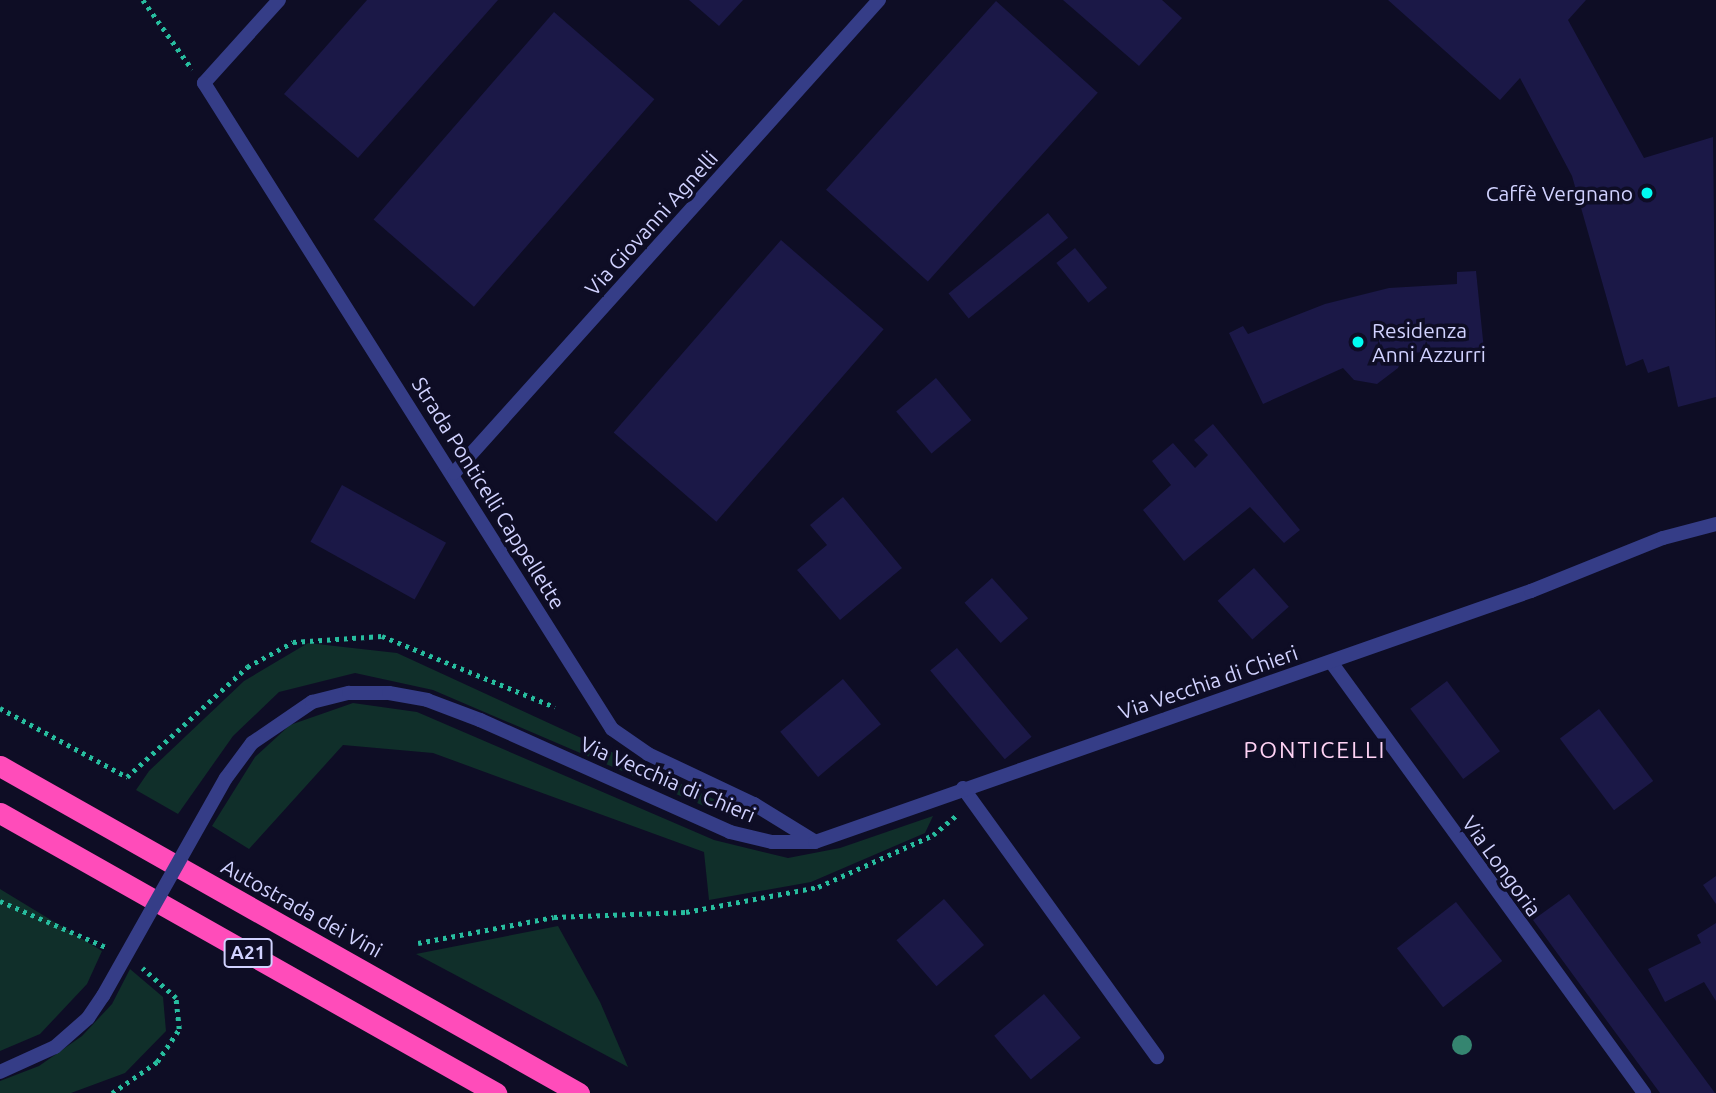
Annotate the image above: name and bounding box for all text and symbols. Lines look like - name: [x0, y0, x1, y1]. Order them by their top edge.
- street label: Via Giovanni Agnelli: [579, 145, 723, 301]
- place label: Caffè Vergnano: [1486, 180, 1633, 206]
- marker: Caffè Vergnano: [1639, 185, 1655, 201]
- place label: Residenza Anni Azzurri: [1372, 317, 1486, 367]
- marker: Residenza Anni Azzurri: [1350, 334, 1366, 350]
- street label: Strada Ponticelli Cappellette: [407, 372, 571, 614]
- street label: Via Vecchia di Chieri: [1115, 640, 1301, 724]
- street label: Via Vecchia di Chieri: [577, 731, 759, 827]
- district label: PONTICELLI: [1245, 736, 1385, 764]
- street label: Via Longoria: [1457, 811, 1547, 921]
- street label: Autostrada dei Vini: [217, 853, 387, 963]
- road number: A21: [224, 937, 272, 968]

